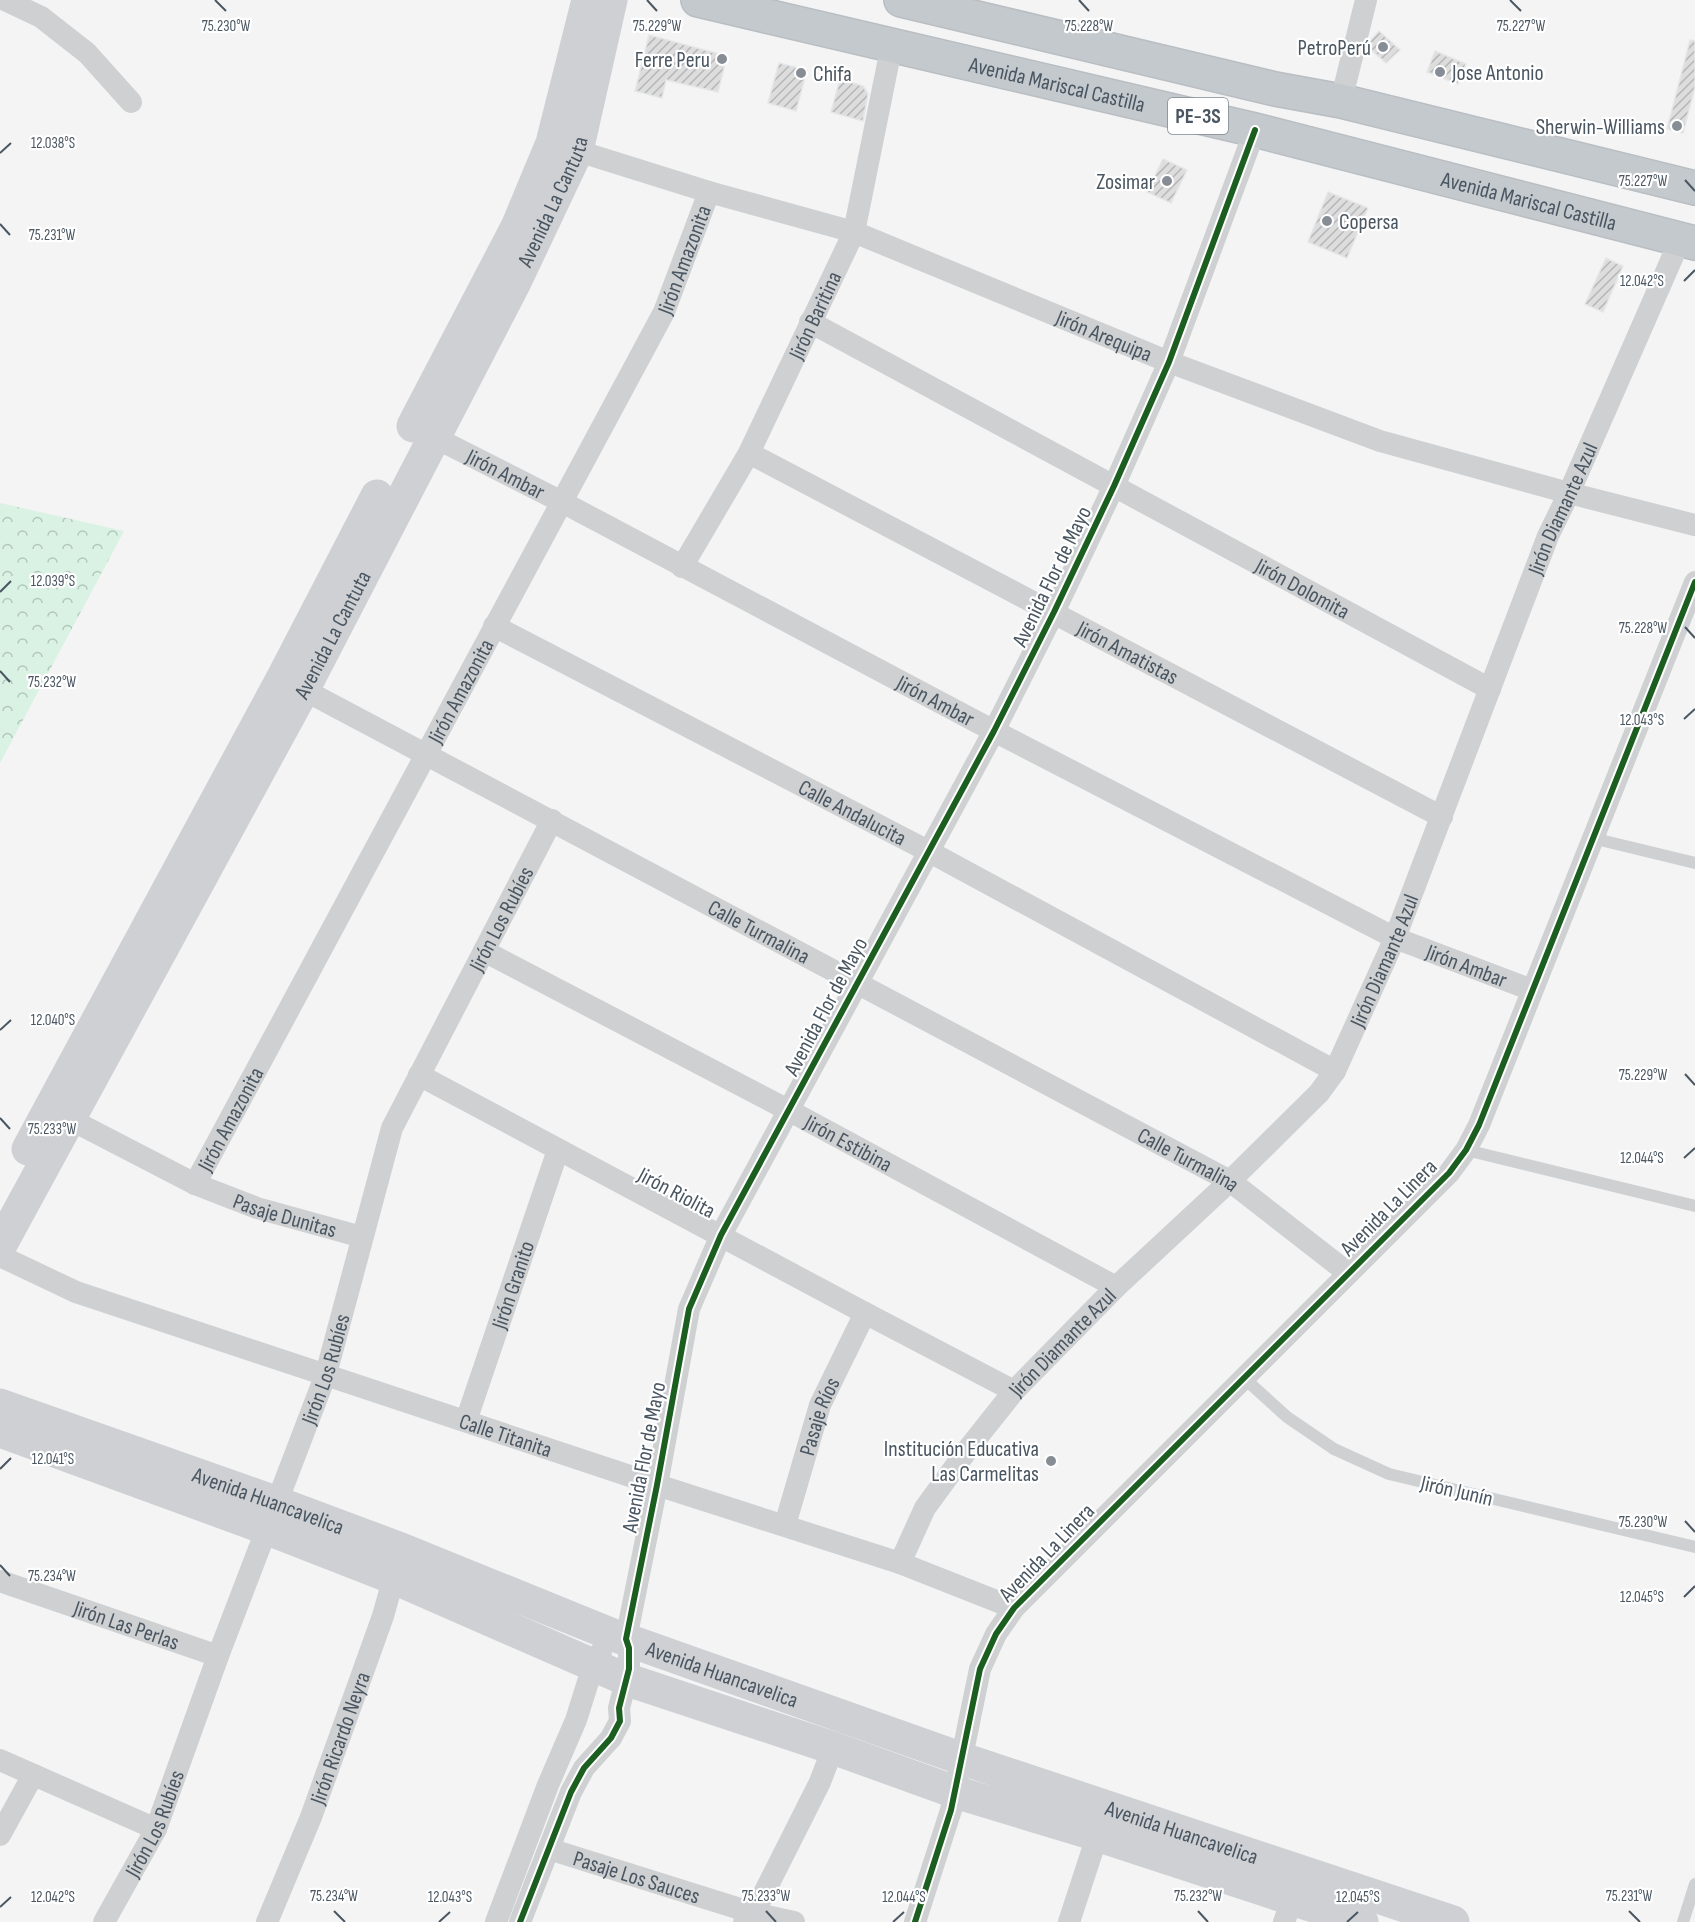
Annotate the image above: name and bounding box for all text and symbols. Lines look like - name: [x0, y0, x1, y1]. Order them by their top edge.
- text: 75.230°W: [202, 17, 251, 36]
- text: 75.229°W: [633, 17, 682, 36]
- text: 75.228°W: [1065, 17, 1113, 36]
- text: 75.227°W: [1497, 17, 1545, 36]
- place label: PetroPerú: [1297, 35, 1371, 62]
- marker: PetroPerú: [1376, 40, 1390, 54]
- place label: Ferre Peru: [635, 47, 710, 74]
- marker: Ferre Peru: [715, 52, 729, 66]
- street label: Avenida Mariscal Castilla: [965, 52, 1148, 119]
- place label: Jose Antonio: [1451, 60, 1544, 87]
- place label: Chifa: [813, 61, 852, 88]
- marker: Jose Antonio: [1433, 65, 1447, 79]
- marker: Chifa: [794, 66, 808, 80]
- road number: PE-3S: [1168, 98, 1228, 134]
- place label: Sherwin-Williams: [1536, 114, 1665, 141]
- marker: Sherwin-Williams: [1670, 119, 1684, 133]
- text: 12.038°S: [31, 134, 75, 153]
- street label: Avenida La Cantuta: [512, 134, 595, 272]
- street label: Avenida Mariscal Castilla: [1437, 166, 1619, 237]
- place label: Zosimar: [1096, 169, 1155, 196]
- text: 75.227°W: [1619, 172, 1667, 191]
- marker: Zosimar: [1160, 174, 1174, 188]
- street label: Jirón Amazonita: [652, 202, 718, 319]
- place label: Copersa: [1339, 209, 1399, 236]
- marker: Copersa: [1320, 214, 1334, 228]
- text: 75.231°W: [29, 226, 76, 245]
- street label: Jirón Baritina: [783, 267, 848, 365]
- text: 12.042°S: [1620, 272, 1664, 291]
- street label: Jirón Arequipa: [1051, 304, 1156, 368]
- street label: Jirón Diamante Azul: [1522, 439, 1604, 580]
- street label: Jirón Ambar: [460, 443, 549, 506]
- street label: Avenida Flor de Mayo: [1006, 502, 1098, 652]
- street label: Jirón Dolomita: [1249, 552, 1354, 626]
- street label: Avenida La Cantuta: [288, 566, 378, 705]
- text: 12.039°S: [31, 572, 75, 591]
- street label: Jirón Amatistas: [1071, 615, 1183, 691]
- text: 75.228°W: [1619, 619, 1667, 638]
- street label: Jirón Amazonita: [422, 635, 501, 749]
- street label: Jirón Ambar: [891, 669, 979, 733]
- text: 75.232°W: [28, 673, 76, 692]
- text: 12.043°S: [1620, 711, 1664, 730]
- street label: Calle Andalucita: [794, 774, 910, 852]
- street label: Jirón Los Rubíes: [463, 862, 541, 977]
- street label: Jirón Diamante Azul: [1344, 891, 1425, 1033]
- street label: Calle Turmalina: [703, 895, 814, 971]
- street label: Avenida Flor de Mayo: [778, 933, 874, 1081]
- street label: Jirón Ambar: [1421, 939, 1511, 994]
- text: 12.040°S: [31, 1011, 75, 1030]
- street label: Jirón Amazonita: [192, 1063, 270, 1177]
- text: 75.229°W: [1619, 1066, 1668, 1085]
- street label: Jirón Estibina: [799, 1109, 896, 1179]
- text: 75.233°W: [28, 1120, 76, 1139]
- street label: Calle Turmalina: [1132, 1122, 1244, 1198]
- text: 12.044°S: [1620, 1149, 1664, 1168]
- street label: Avenida La Linera: [1334, 1154, 1443, 1263]
- street label: Jirón Riolita: [632, 1161, 720, 1225]
- street label: Pasaje Dunitas: [229, 1188, 340, 1244]
- street label: Jirón Granito: [486, 1238, 541, 1334]
- street label: Jirón Diamante Azul: [1002, 1283, 1122, 1403]
- street label: Jirón Los Rubíes: [296, 1311, 357, 1429]
- street label: Pasaje Ríos: [794, 1373, 847, 1459]
- street label: Avenida Flor de Mayo: [616, 1380, 672, 1536]
- street label: Calle Titanita: [456, 1408, 555, 1464]
- place label: Institución Educativa Las Carmelitas: [884, 1436, 1039, 1488]
- text: 12.041°S: [32, 1450, 74, 1469]
- marker: Institución Educativa Las Carmelitas: [1044, 1454, 1058, 1468]
- street label: Avenida Huancavelica: [188, 1462, 348, 1541]
- street label: Jirón Junín: [1417, 1470, 1495, 1513]
- street label: Avenida La Linera: [993, 1498, 1101, 1608]
- text: 75.230°W: [1619, 1513, 1668, 1532]
- text: 75.234°W: [28, 1567, 76, 1586]
- text: 12.045°S: [1620, 1588, 1664, 1607]
- street label: Jirón Las Perlas: [69, 1595, 183, 1657]
- street label: Avenida Huancavelica: [642, 1636, 801, 1715]
- street label: Jirón Ricardo Neyra: [304, 1668, 377, 1809]
- street label: Jirón Los Rubíes: [119, 1767, 191, 1883]
- street label: Avenida Huancavelica: [1101, 1795, 1261, 1871]
- street label: Pasaje Los Sauces: [570, 1845, 703, 1911]
- text: 75.234°W: [310, 1887, 358, 1906]
- text: 75.233°W: [742, 1887, 790, 1906]
- text: 75.232°W: [1174, 1887, 1222, 1906]
- text: 75.231°W: [1606, 1887, 1653, 1906]
- text: 12.042°S: [31, 1888, 75, 1907]
- text: 12.043°S: [428, 1888, 472, 1907]
- text: 12.044°S: [882, 1888, 926, 1907]
- text: 12.045°S: [1336, 1888, 1380, 1907]

